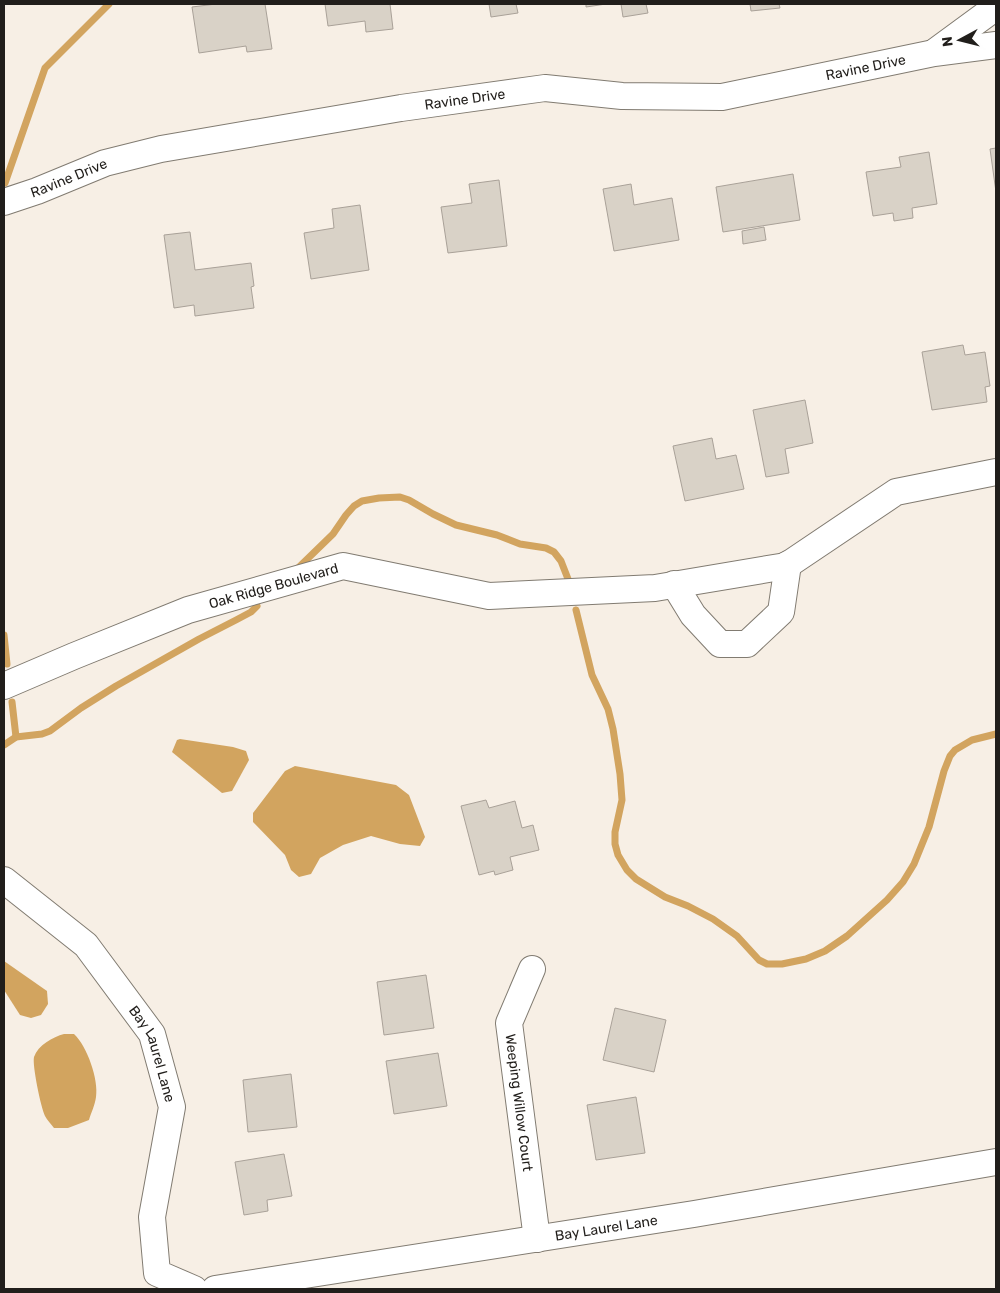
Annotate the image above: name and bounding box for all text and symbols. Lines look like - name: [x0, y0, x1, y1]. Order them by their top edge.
- north arrow: [935, 15, 985, 65]
- text: N: [939, 35, 957, 48]
- street label: Ravine Drive: [824, 51, 907, 84]
- street label: Ravine Drive: [423, 85, 507, 113]
- street label: Ravine Drive: [28, 155, 110, 201]
- street label: Oak Ridge Boulevard: [207, 559, 340, 612]
- street label: Bay Laurel Lane: [125, 1002, 179, 1104]
- street label: Weeping Willow Court: [502, 1033, 537, 1173]
- street label: Bay Laurel Lane: [554, 1211, 659, 1244]

